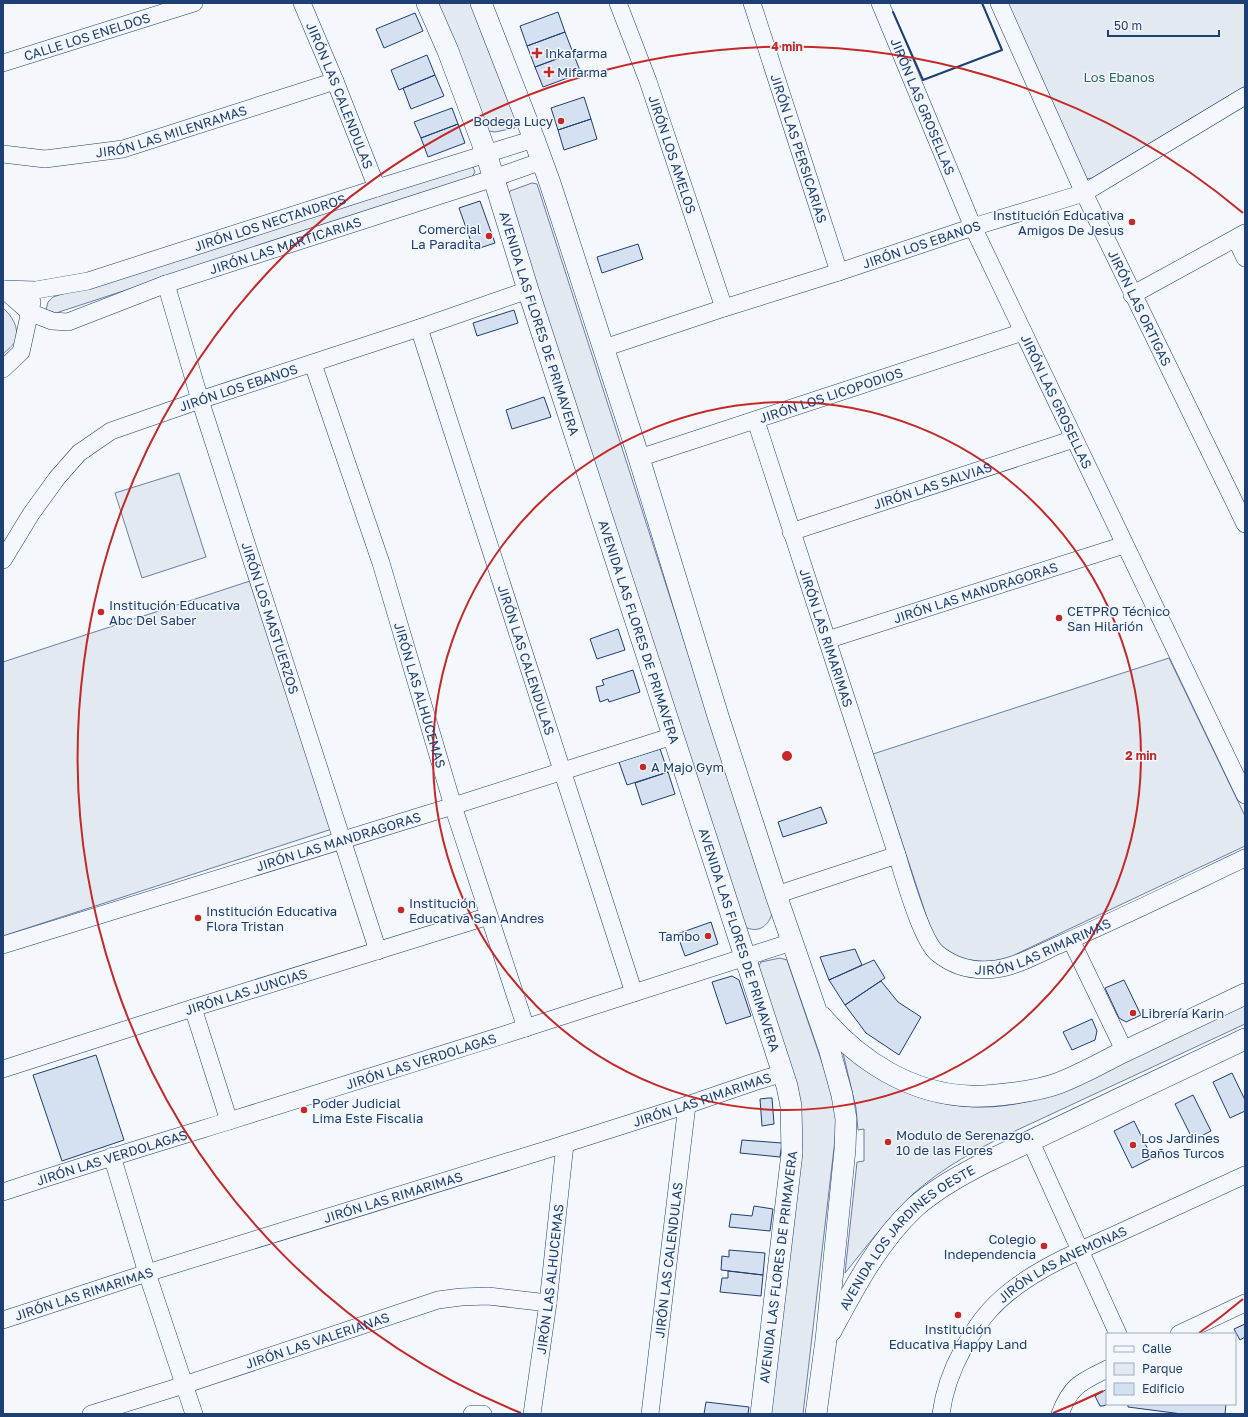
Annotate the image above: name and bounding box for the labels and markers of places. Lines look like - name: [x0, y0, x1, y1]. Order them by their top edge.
- place label: Inkafarma: [545, 45, 607, 61]
- marker: Inkafarma: [532, 48, 542, 58]
- place label: Mifarma: [557, 64, 607, 80]
- marker: Mifarma: [544, 67, 554, 77]
- place label: Bodega Lucy: [473, 113, 554, 129]
- marker: Bodega Lucy: [556, 116, 566, 126]
- place label: Institución Educativa Amigos De Jesus: [993, 207, 1124, 238]
- marker: Institución Educativa Amigos De Jesus: [1127, 217, 1137, 227]
- place label: Comercial La Paradita: [411, 221, 481, 252]
- marker: Comercial La Paradita: [484, 231, 494, 241]
- place label: Institución Educativa Abc Del Saber: [109, 597, 240, 628]
- place label: CETPRO Técnico San Hilarión: [1067, 603, 1170, 634]
- marker: Institución Educativa Abc Del Saber: [96, 607, 106, 617]
- marker: CETPRO Técnico San Hilarión: [1054, 613, 1064, 623]
- centre of rings: [780, 749, 794, 763]
- place label: A Majo Gym: [651, 759, 724, 775]
- marker: A Majo Gym: [638, 762, 648, 772]
- place label: Institución Educativa San Andres: [409, 895, 544, 926]
- place label: Institución Educativa Flora Tristan: [206, 903, 337, 934]
- marker: Institución Educativa San Andres: [396, 905, 406, 915]
- marker: Institución Educativa Flora Tristan: [193, 913, 203, 923]
- place label: Tambo: [658, 928, 700, 944]
- marker: Tambo: [703, 931, 713, 941]
- place label: Librería Karin: [1141, 1005, 1224, 1021]
- marker: Librería Karin: [1128, 1008, 1138, 1018]
- place label: Poder Judicial Lima Este Fiscalia: [312, 1095, 423, 1126]
- marker: Poder Judicial Lima Este Fiscalia: [299, 1105, 309, 1115]
- place label: Modulo de Serenazgo. 10 de las Flores: [896, 1127, 1034, 1158]
- place label: Los Jardines Baños Turcos: [1141, 1130, 1225, 1161]
- marker: Modulo de Serenazgo. 10 de las Flores: [883, 1137, 893, 1147]
- marker: Los Jardines Baños Turcos: [1128, 1140, 1138, 1150]
- place label: Colegio Independencia: [943, 1231, 1036, 1262]
- marker: Colegio Independencia: [1039, 1241, 1049, 1251]
- marker: Institución Educativa Happy Land: [953, 1310, 963, 1320]
- place label: Institución Educativa Happy Land: [889, 1321, 1027, 1352]

